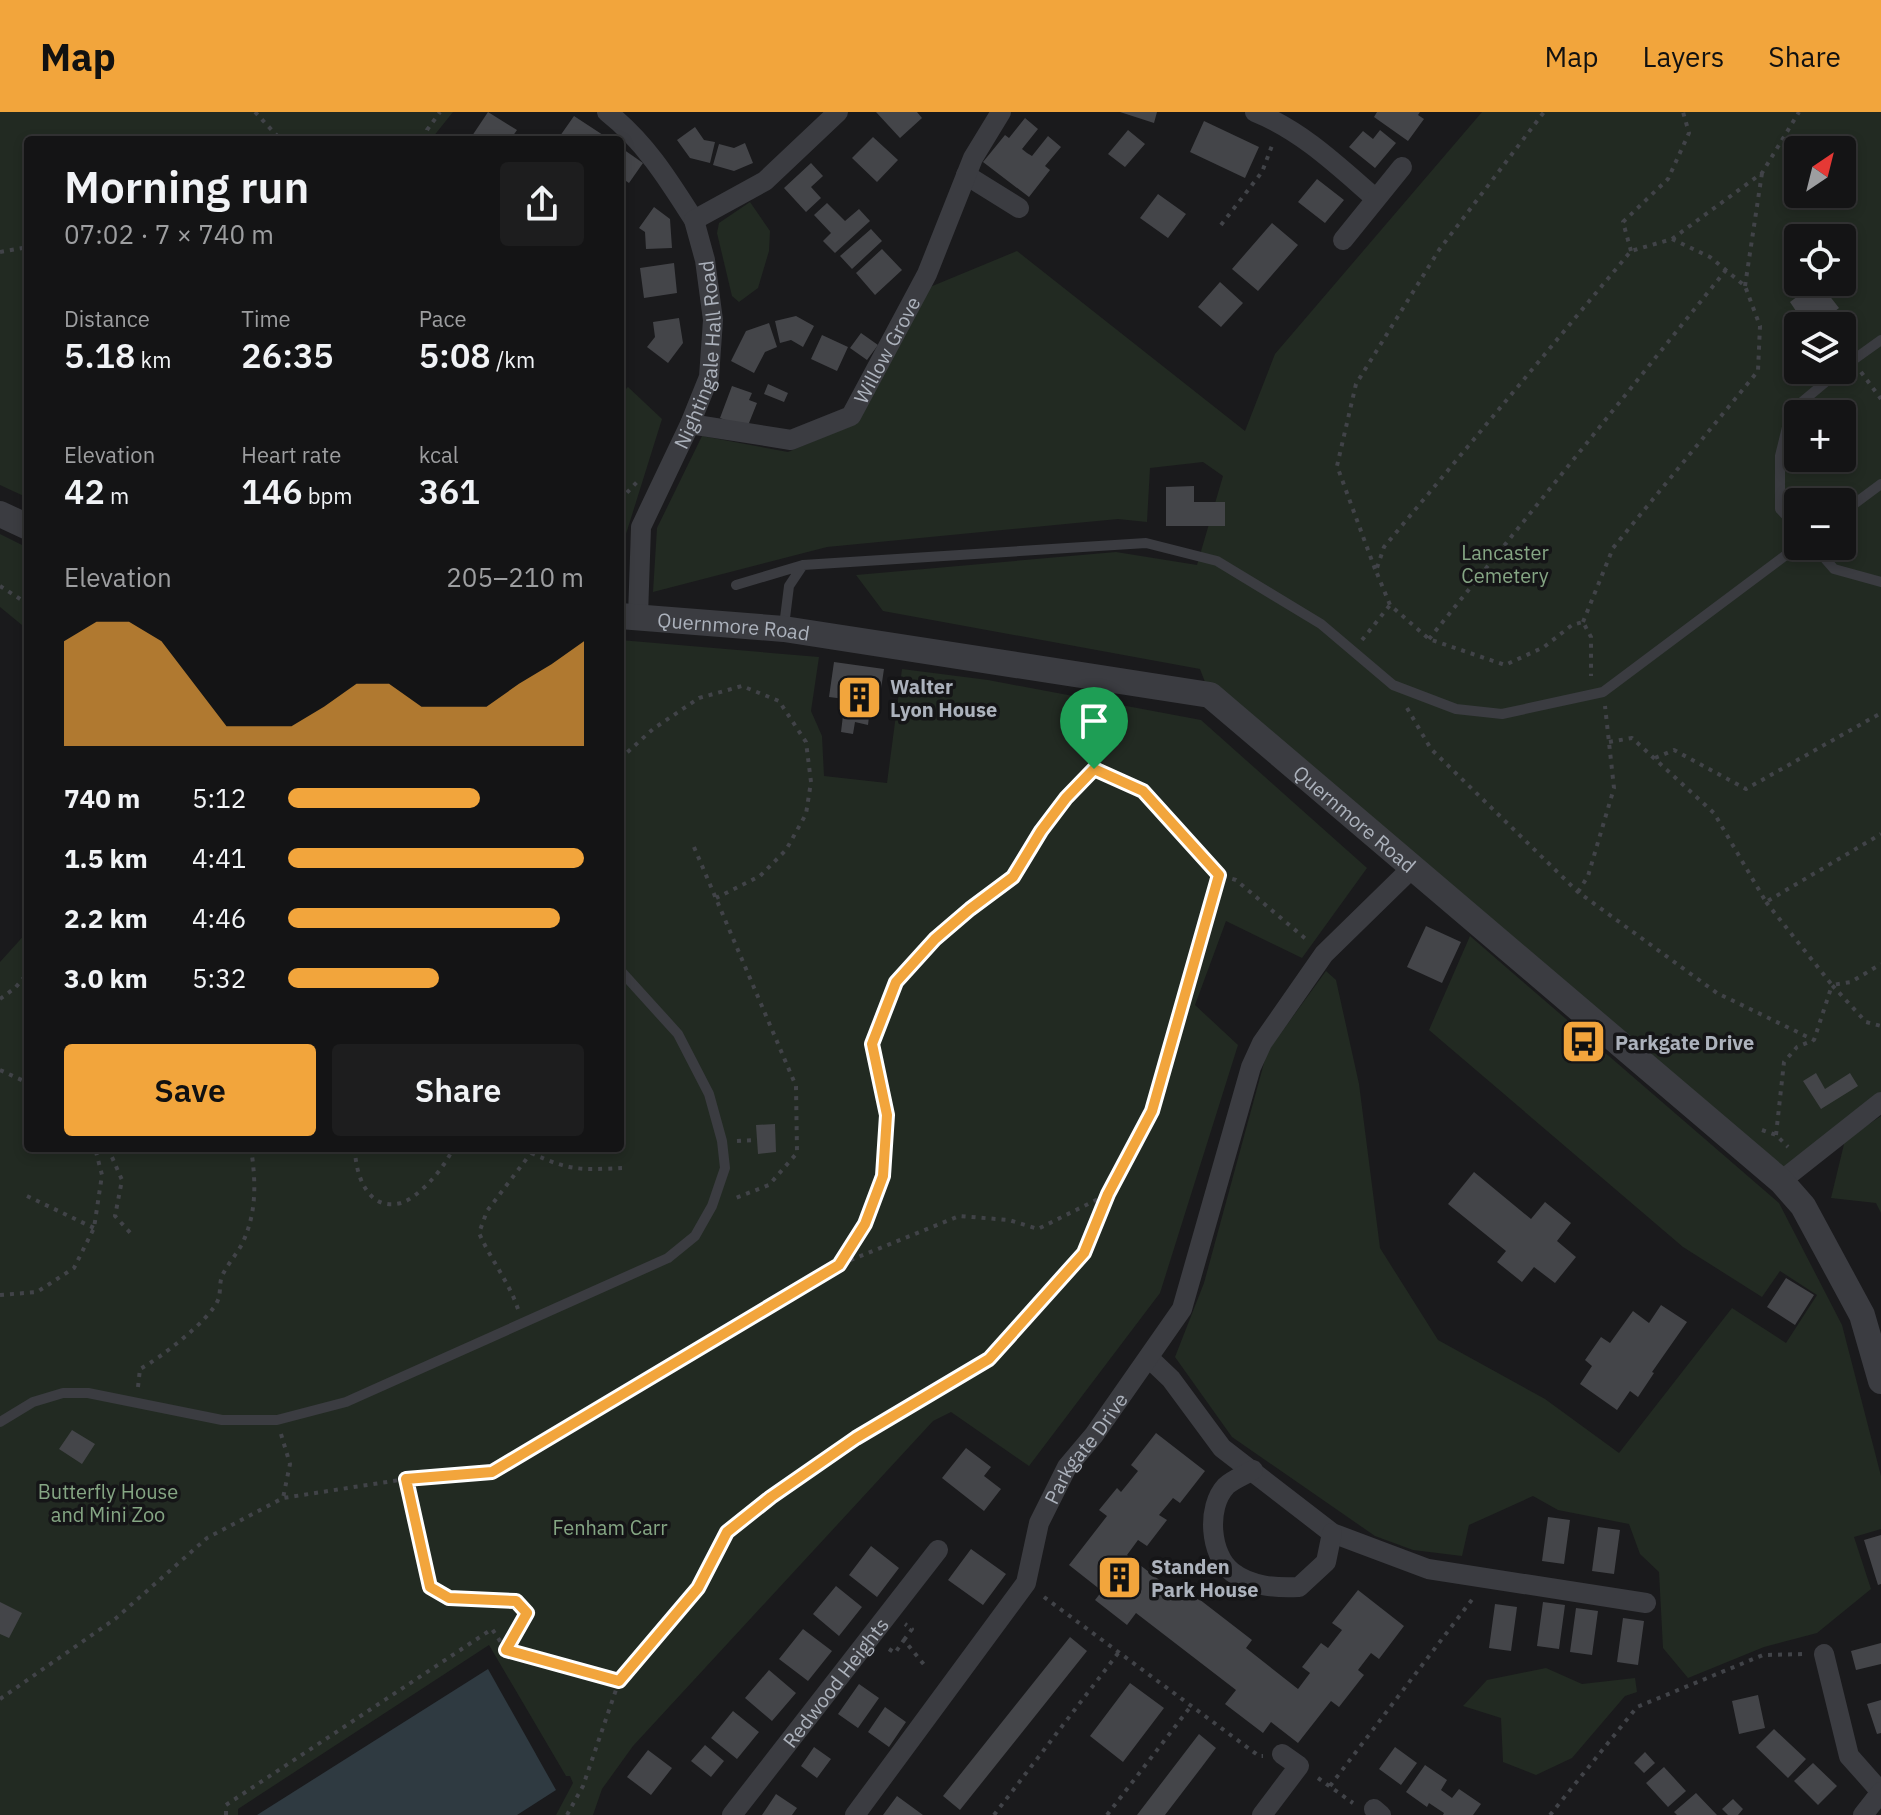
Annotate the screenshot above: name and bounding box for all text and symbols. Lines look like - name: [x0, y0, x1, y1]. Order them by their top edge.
- text: Map: [40, 32, 116, 81]
- text: Map: [1544, 38, 1598, 75]
- text: Layers: [1642, 38, 1724, 75]
- text: Share: [1768, 38, 1841, 75]
- north arrow: [1784, 136, 1856, 208]
- map controls: [1784, 136, 1856, 560]
- text: Morning run: [64, 158, 309, 215]
- button: share: [500, 162, 584, 246]
- text: 07:02 · 7 × 740 m: [64, 217, 274, 251]
- button: locate: [1784, 224, 1856, 296]
- street label: Nightingale Hall Road: [667, 259, 727, 453]
- street label: Willow Grove: [847, 291, 926, 408]
- text: Distance: [64, 304, 150, 333]
- text: Time: [241, 304, 291, 333]
- text: Pace: [419, 304, 467, 333]
- button: layers: [1784, 312, 1856, 384]
- text: 5.18: [64, 333, 135, 377]
- text: 26:35: [241, 333, 334, 377]
- text: 5:08: [419, 333, 491, 377]
- text: km: [135, 345, 171, 374]
- text: /km: [491, 345, 535, 374]
- button: +: [1784, 400, 1856, 472]
- text: Elevation: [64, 440, 155, 469]
- text: Heart rate: [241, 440, 341, 469]
- text: kcal: [419, 440, 459, 469]
- text: 42: [64, 469, 105, 513]
- text: 146: [241, 469, 303, 513]
- text: 361: [419, 469, 480, 513]
- text: m: [105, 481, 129, 510]
- text: bpm: [303, 481, 352, 510]
- button: −: [1784, 488, 1856, 560]
- park label: Lancaster Cemetery: [1461, 539, 1549, 589]
- text: Elevation: [64, 560, 172, 594]
- text: 205–210 m: [446, 560, 584, 594]
- street label: Quernmore Road: [656, 606, 812, 646]
- place label: Walter Lyon House: [890, 673, 997, 723]
- building icon: Walter Lyon House: [835, 674, 883, 722]
- pin: [1060, 687, 1128, 769]
- icon: arrive: [1072, 699, 1116, 743]
- street label: Quernmore Road: [1288, 759, 1422, 878]
- text: 740 m: [64, 781, 140, 815]
- text: 5:12: [192, 781, 246, 815]
- text: 1.5 km: [64, 841, 148, 875]
- text: 4:41: [192, 841, 246, 875]
- text: 2.2 km: [64, 901, 148, 935]
- text: 4:46: [192, 901, 246, 935]
- text: 3.0 km: [64, 961, 148, 995]
- text: 5:32: [192, 961, 246, 995]
- bus stop icon: Parkgate Drive: [1560, 1018, 1608, 1066]
- place label: Parkgate Drive: [1615, 1029, 1754, 1056]
- button: Save: [64, 1044, 316, 1136]
- button: Share: [332, 1044, 584, 1136]
- street label: Parkgate Drive: [1037, 1387, 1133, 1508]
- park label: Butterfly House and Mini Zoo: [38, 1478, 178, 1528]
- park label: Fenham Carr: [552, 1514, 668, 1541]
- building icon: Standen Park House: [1096, 1553, 1144, 1601]
- place label: Standen Park House: [1151, 1553, 1259, 1603]
- street label: Redwood Heights: [776, 1612, 894, 1753]

